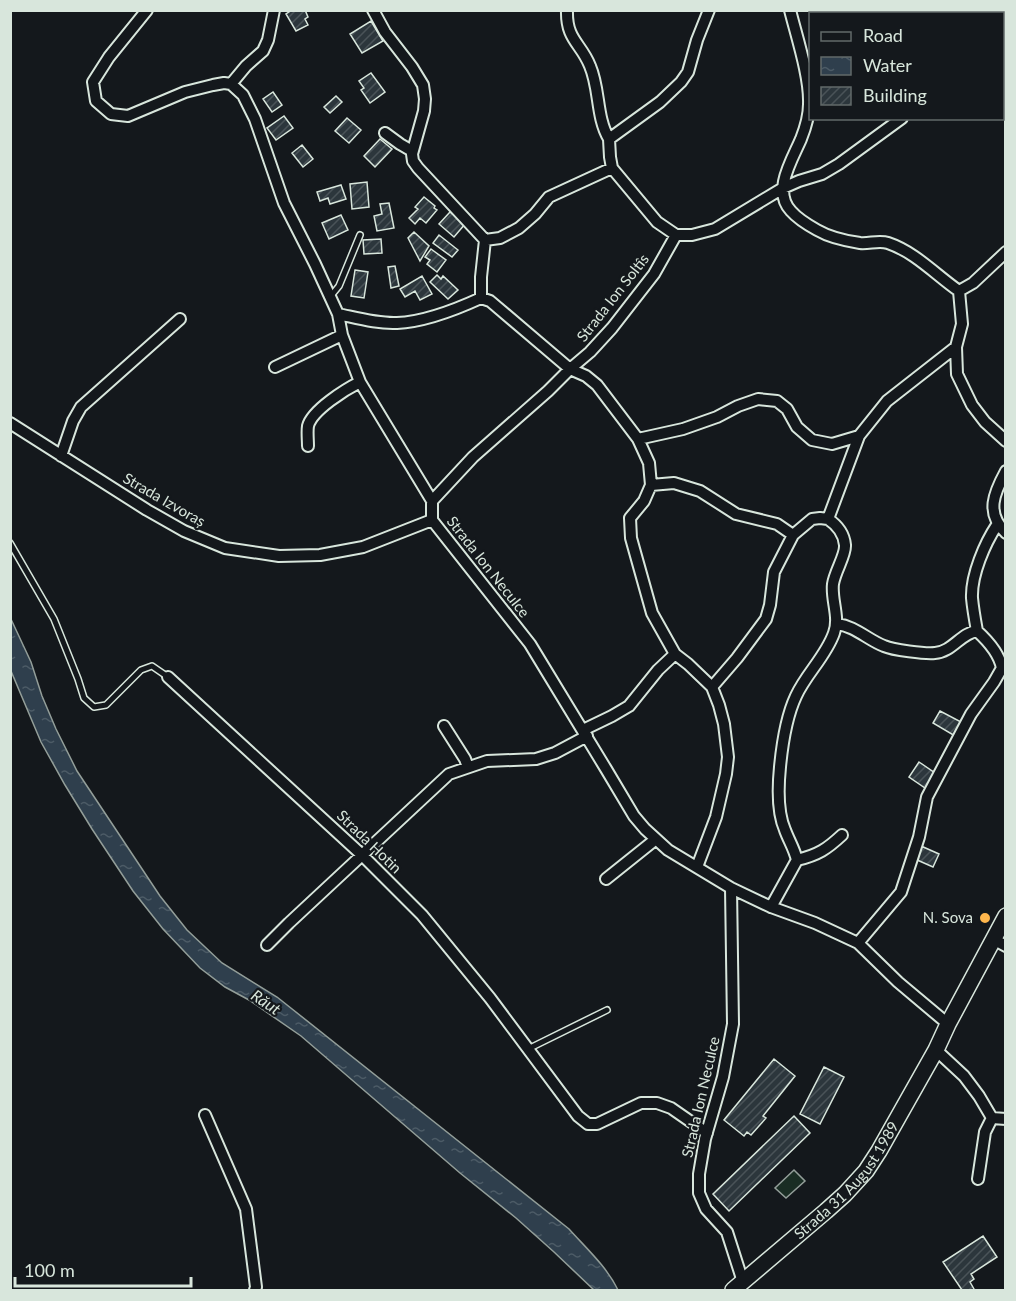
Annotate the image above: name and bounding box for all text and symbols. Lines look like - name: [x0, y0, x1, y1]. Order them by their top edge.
- legend: [809, 12, 1004, 120]
- text: Road: [863, 24, 903, 46]
- text: Water: [863, 54, 912, 76]
- text: Building: [863, 84, 927, 106]
- street label: Strada Ion Soltîs: [572, 250, 652, 345]
- street label: Strada Izvoraș: [120, 468, 209, 530]
- street label: Strada Ion Neculce: [444, 512, 534, 621]
- street label: Strada Hotin: [334, 806, 406, 877]
- place label: N. Sova: [923, 908, 973, 926]
- marker: N. Sova: [978, 911, 992, 925]
- water label: Răut: [248, 985, 285, 1018]
- street label: Strada Ion Neculce: [677, 1035, 723, 1159]
- street label: Strada 31 August 1989: [790, 1118, 902, 1242]
- scale bar: [15, 1250, 190, 1288]
- text: 100 m: [24, 1259, 75, 1281]

